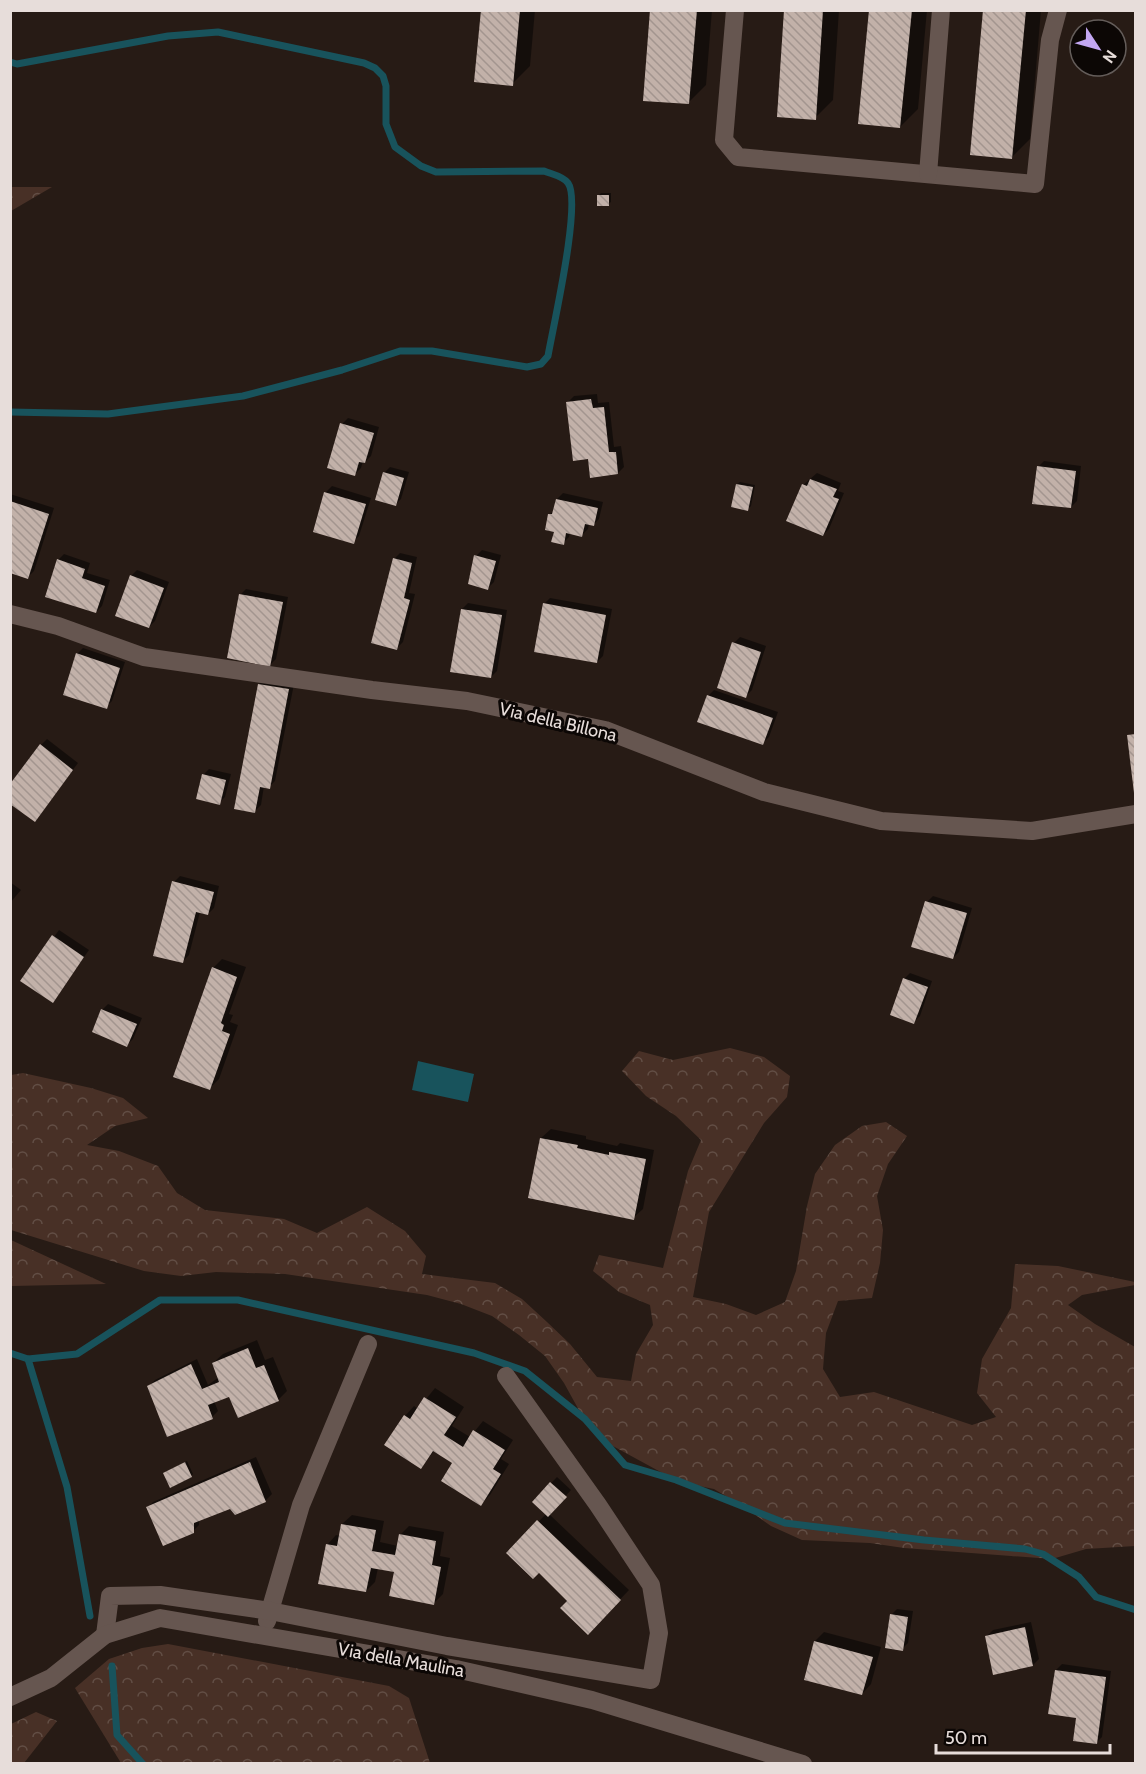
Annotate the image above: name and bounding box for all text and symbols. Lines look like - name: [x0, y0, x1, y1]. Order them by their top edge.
- north arrow: [1068, 18, 1128, 78]
- text: N: [1099, 46, 1121, 67]
- street label: Via della Billona: [497, 698, 619, 746]
- street label: Via della Maulina: [336, 1638, 466, 1682]
- scale bar: [936, 1717, 1110, 1755]
- text: 50 m: [945, 1727, 987, 1749]

